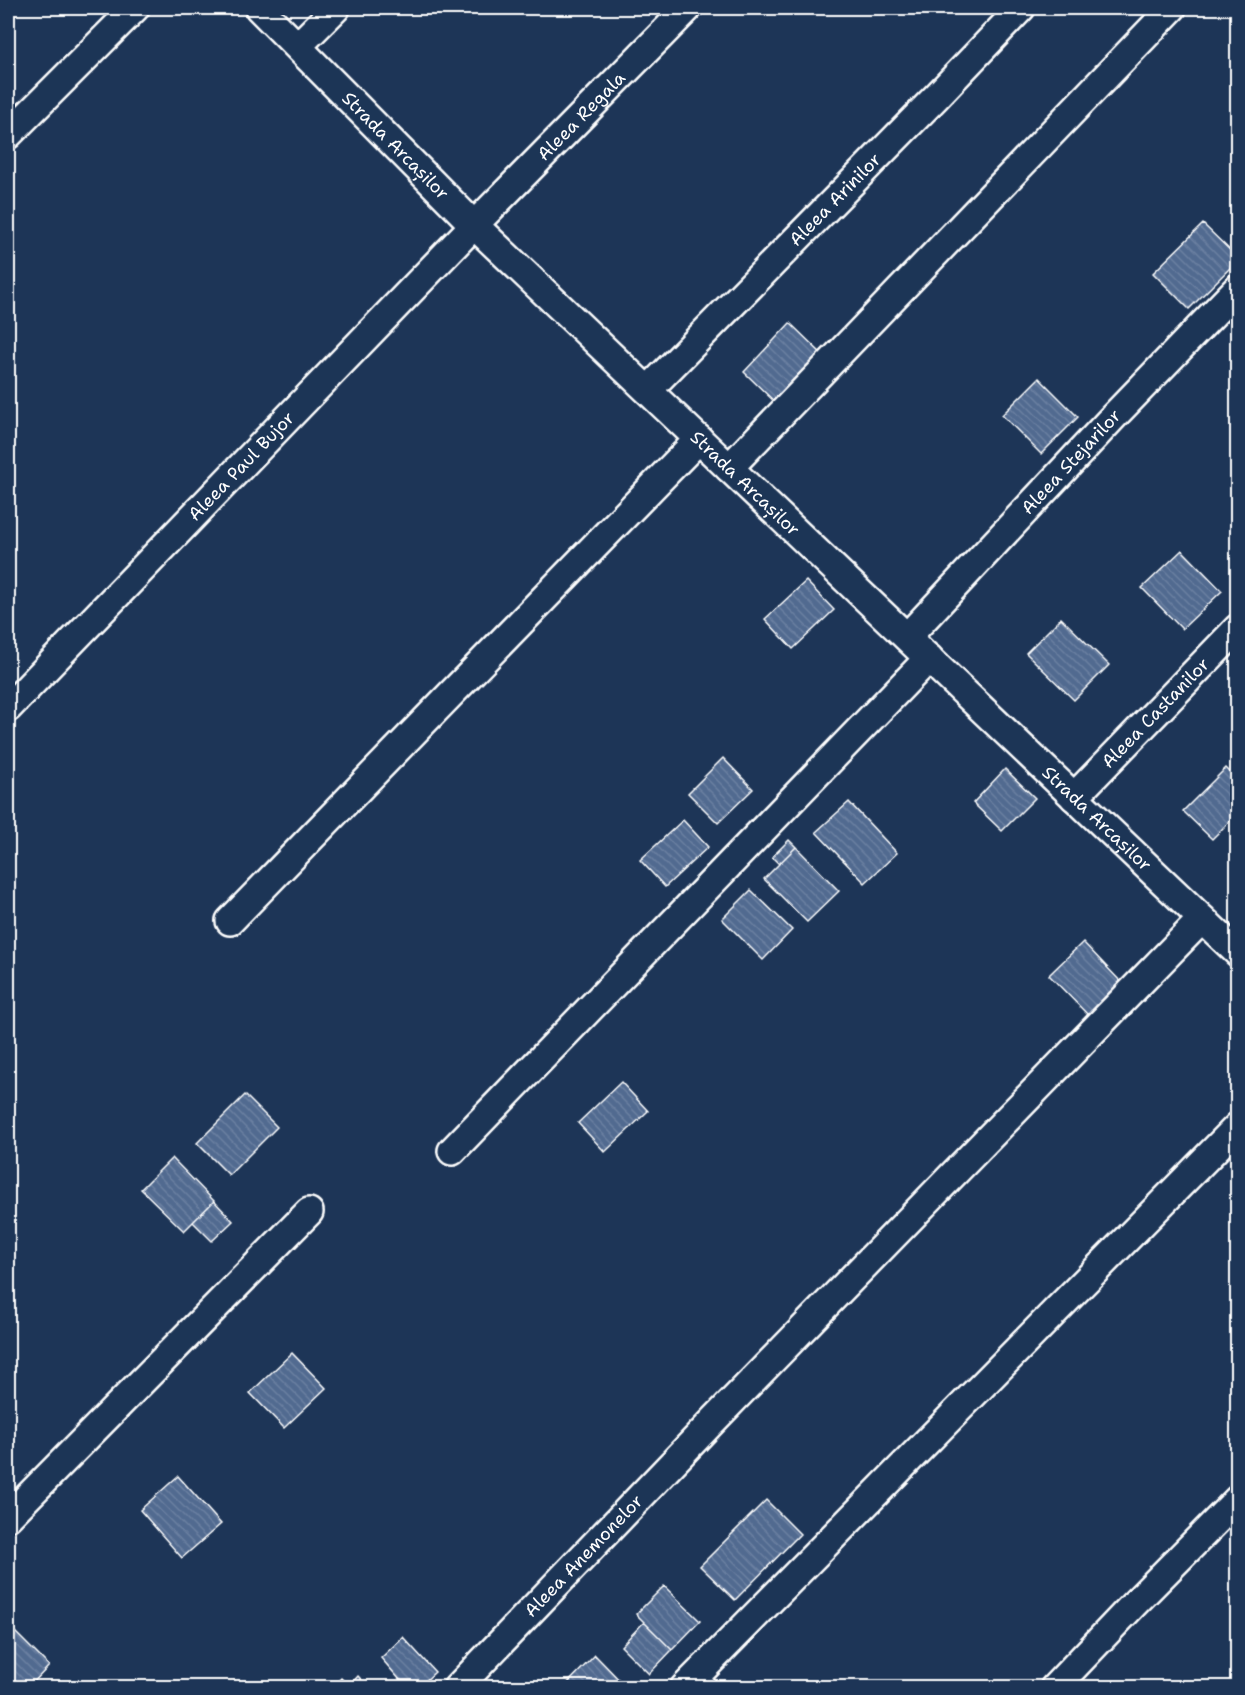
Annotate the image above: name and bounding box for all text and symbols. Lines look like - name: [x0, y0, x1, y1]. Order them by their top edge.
- street label: Aleea Regala: [532, 66, 631, 166]
- street label: Strada Arcașilor: [337, 87, 454, 205]
- street label: Aleea Arinilor: [784, 148, 886, 251]
- street label: Aleea Stejarilor: [1016, 404, 1126, 520]
- street label: Aleea Paul Bujor: [183, 406, 300, 526]
- street label: Strada Arcașilor: [685, 425, 805, 541]
- street label: Aleea Castanilor: [1096, 653, 1215, 773]
- street label: Strada Arcașilor: [1037, 761, 1157, 877]
- street label: Aleea Anemonelor: [519, 1489, 648, 1622]

